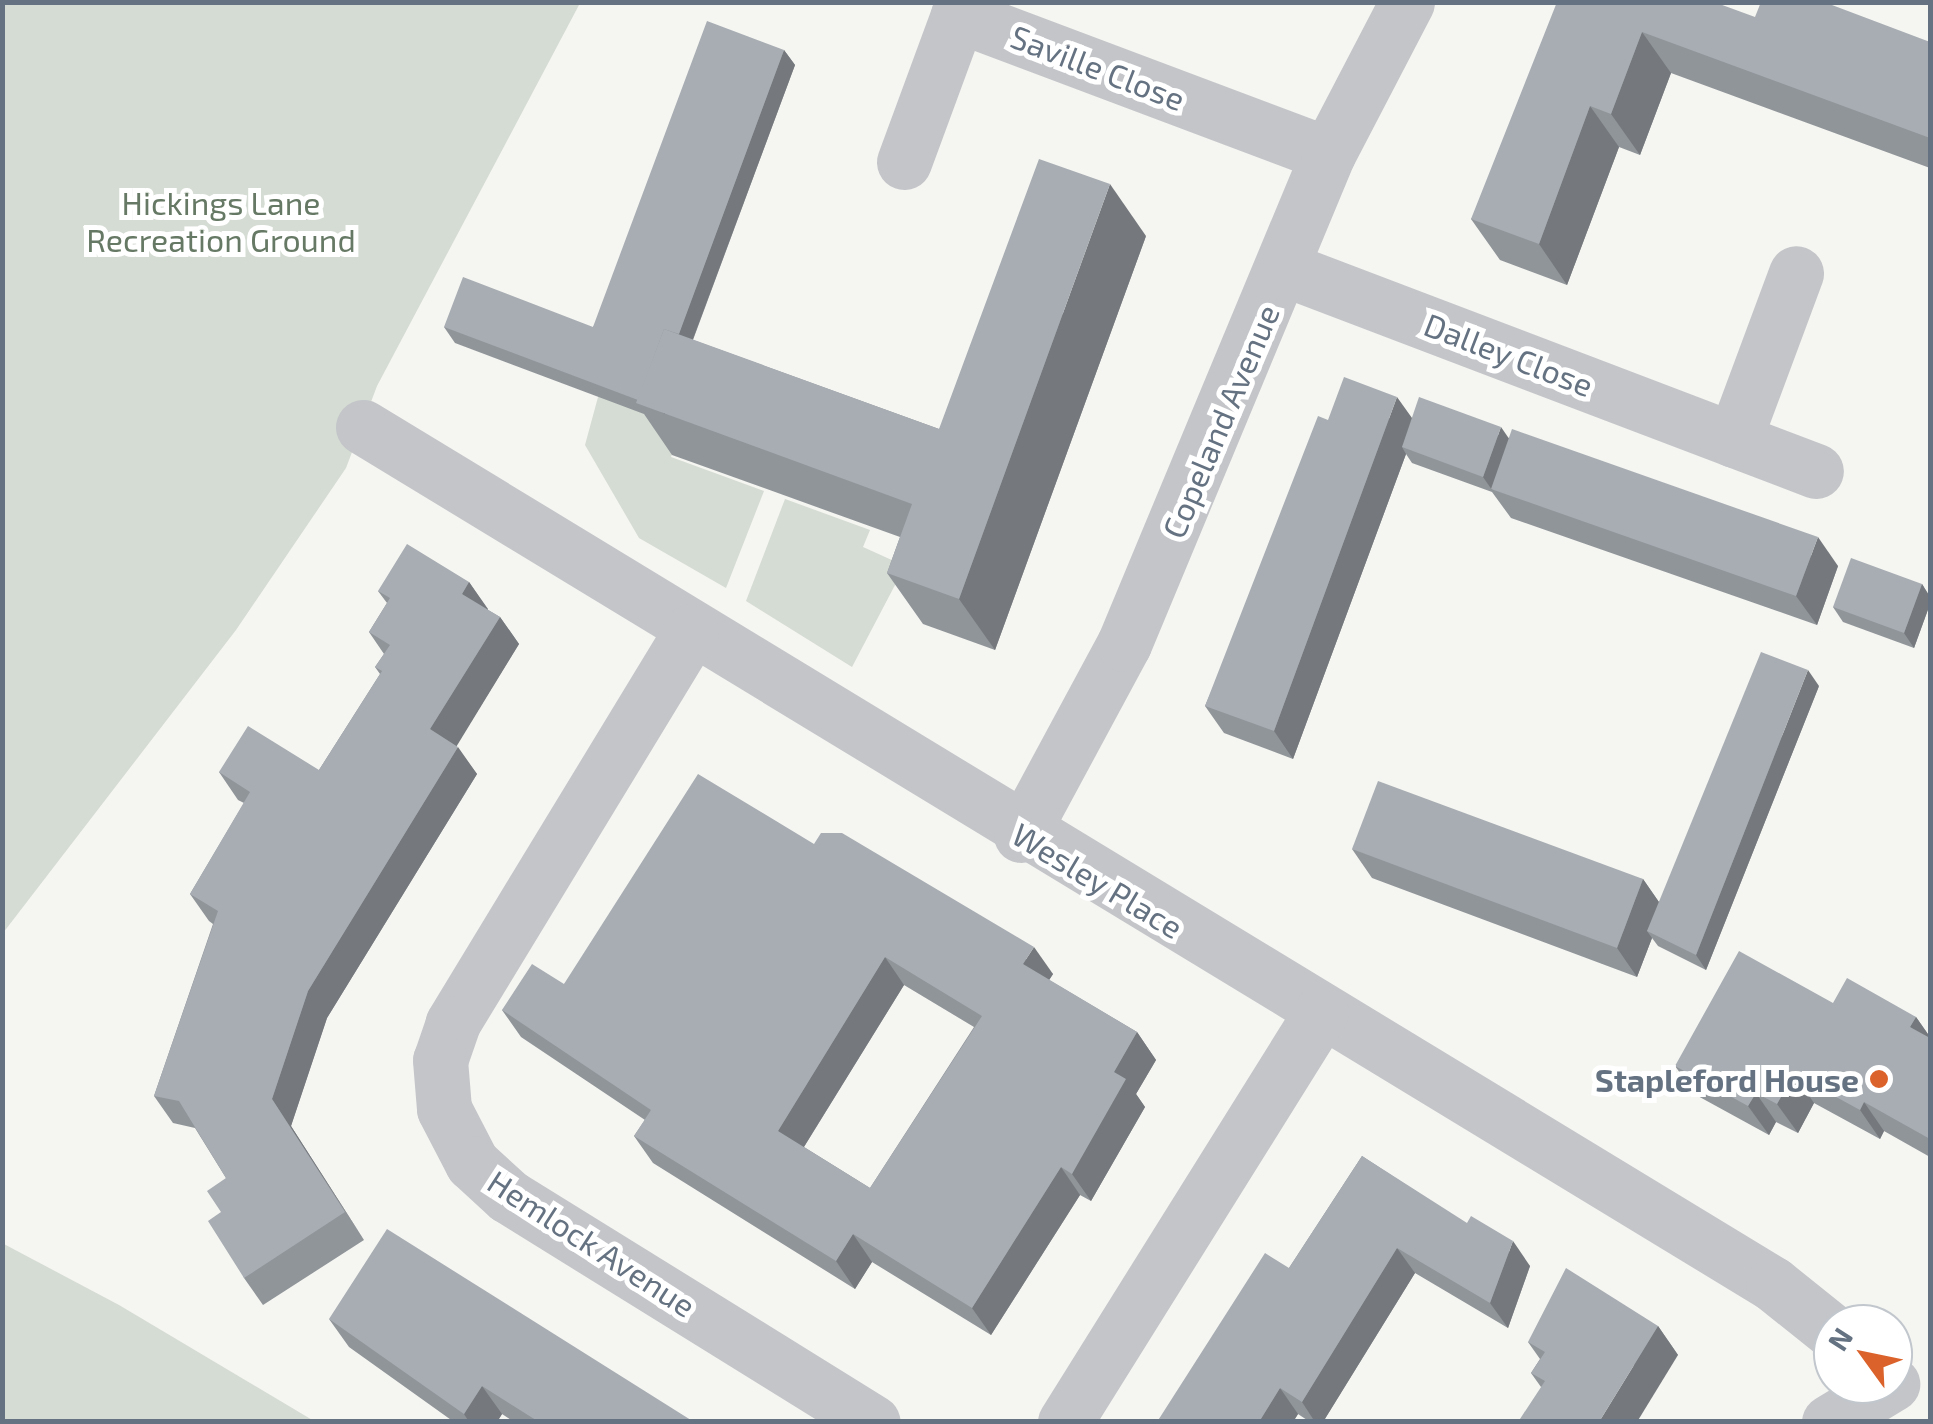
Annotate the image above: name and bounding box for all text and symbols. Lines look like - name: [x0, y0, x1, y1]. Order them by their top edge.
- street label: Saville Close: [1006, 16, 1190, 118]
- park label: Hickings Lane Recreation Ground: [86, 184, 356, 259]
- street label: Copeland Avenue: [1153, 298, 1287, 544]
- street label: Dalley Close: [1419, 304, 1599, 404]
- street label: Wesley Place: [1006, 814, 1190, 946]
- place label: Stapleford House: [1595, 1060, 1859, 1098]
- marker: Stapleford House: [1868, 1068, 1890, 1090]
- street label: Hemlock Avenue: [481, 1161, 703, 1325]
- north arrow: [1813, 1304, 1913, 1404]
- text: N: [1820, 1321, 1859, 1356]

